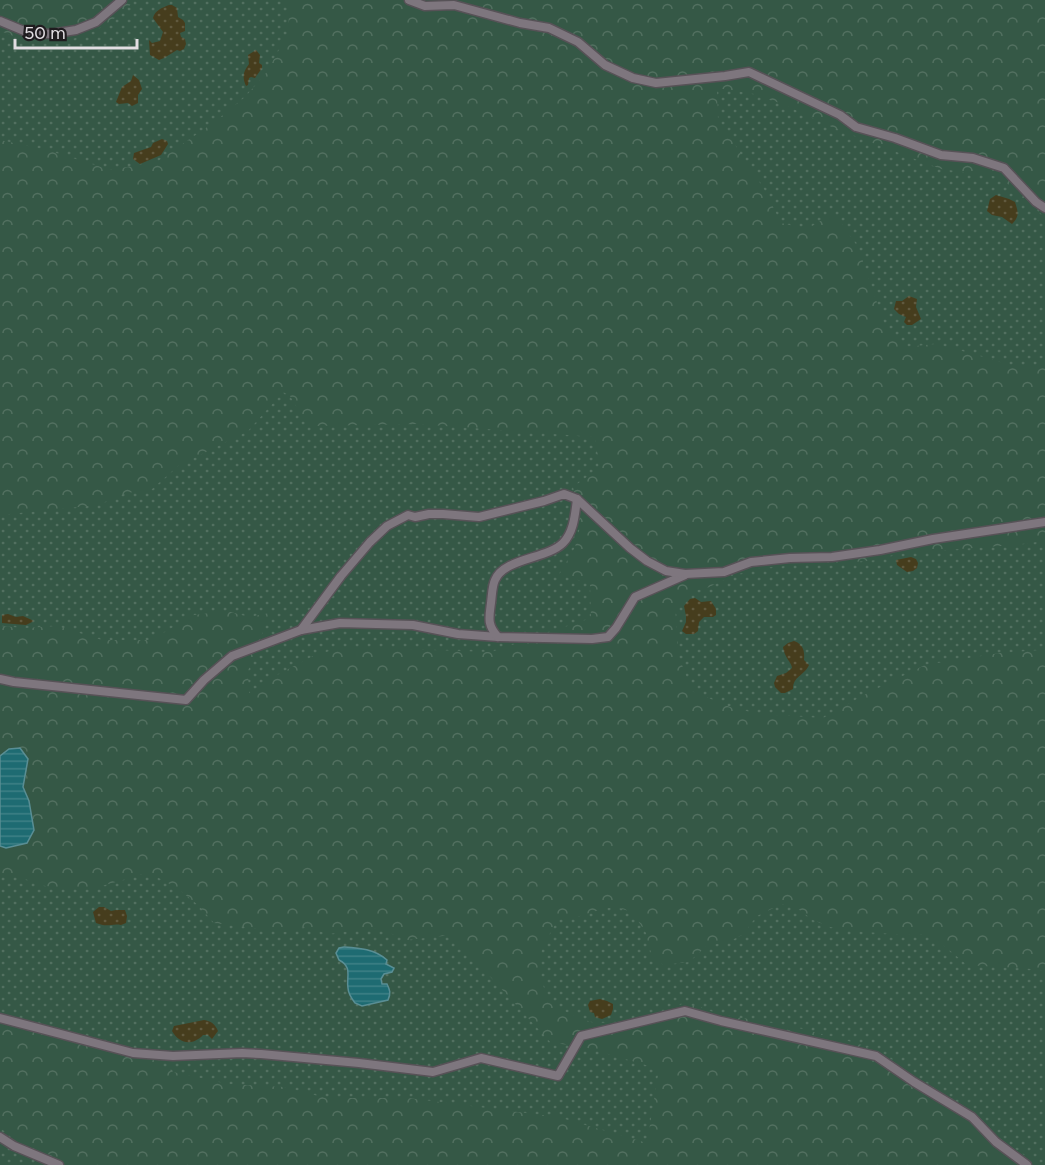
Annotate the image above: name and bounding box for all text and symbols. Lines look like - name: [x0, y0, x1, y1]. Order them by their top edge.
- scale bar: [15, 12, 136, 50]
- text: 50 m: [24, 22, 66, 44]

